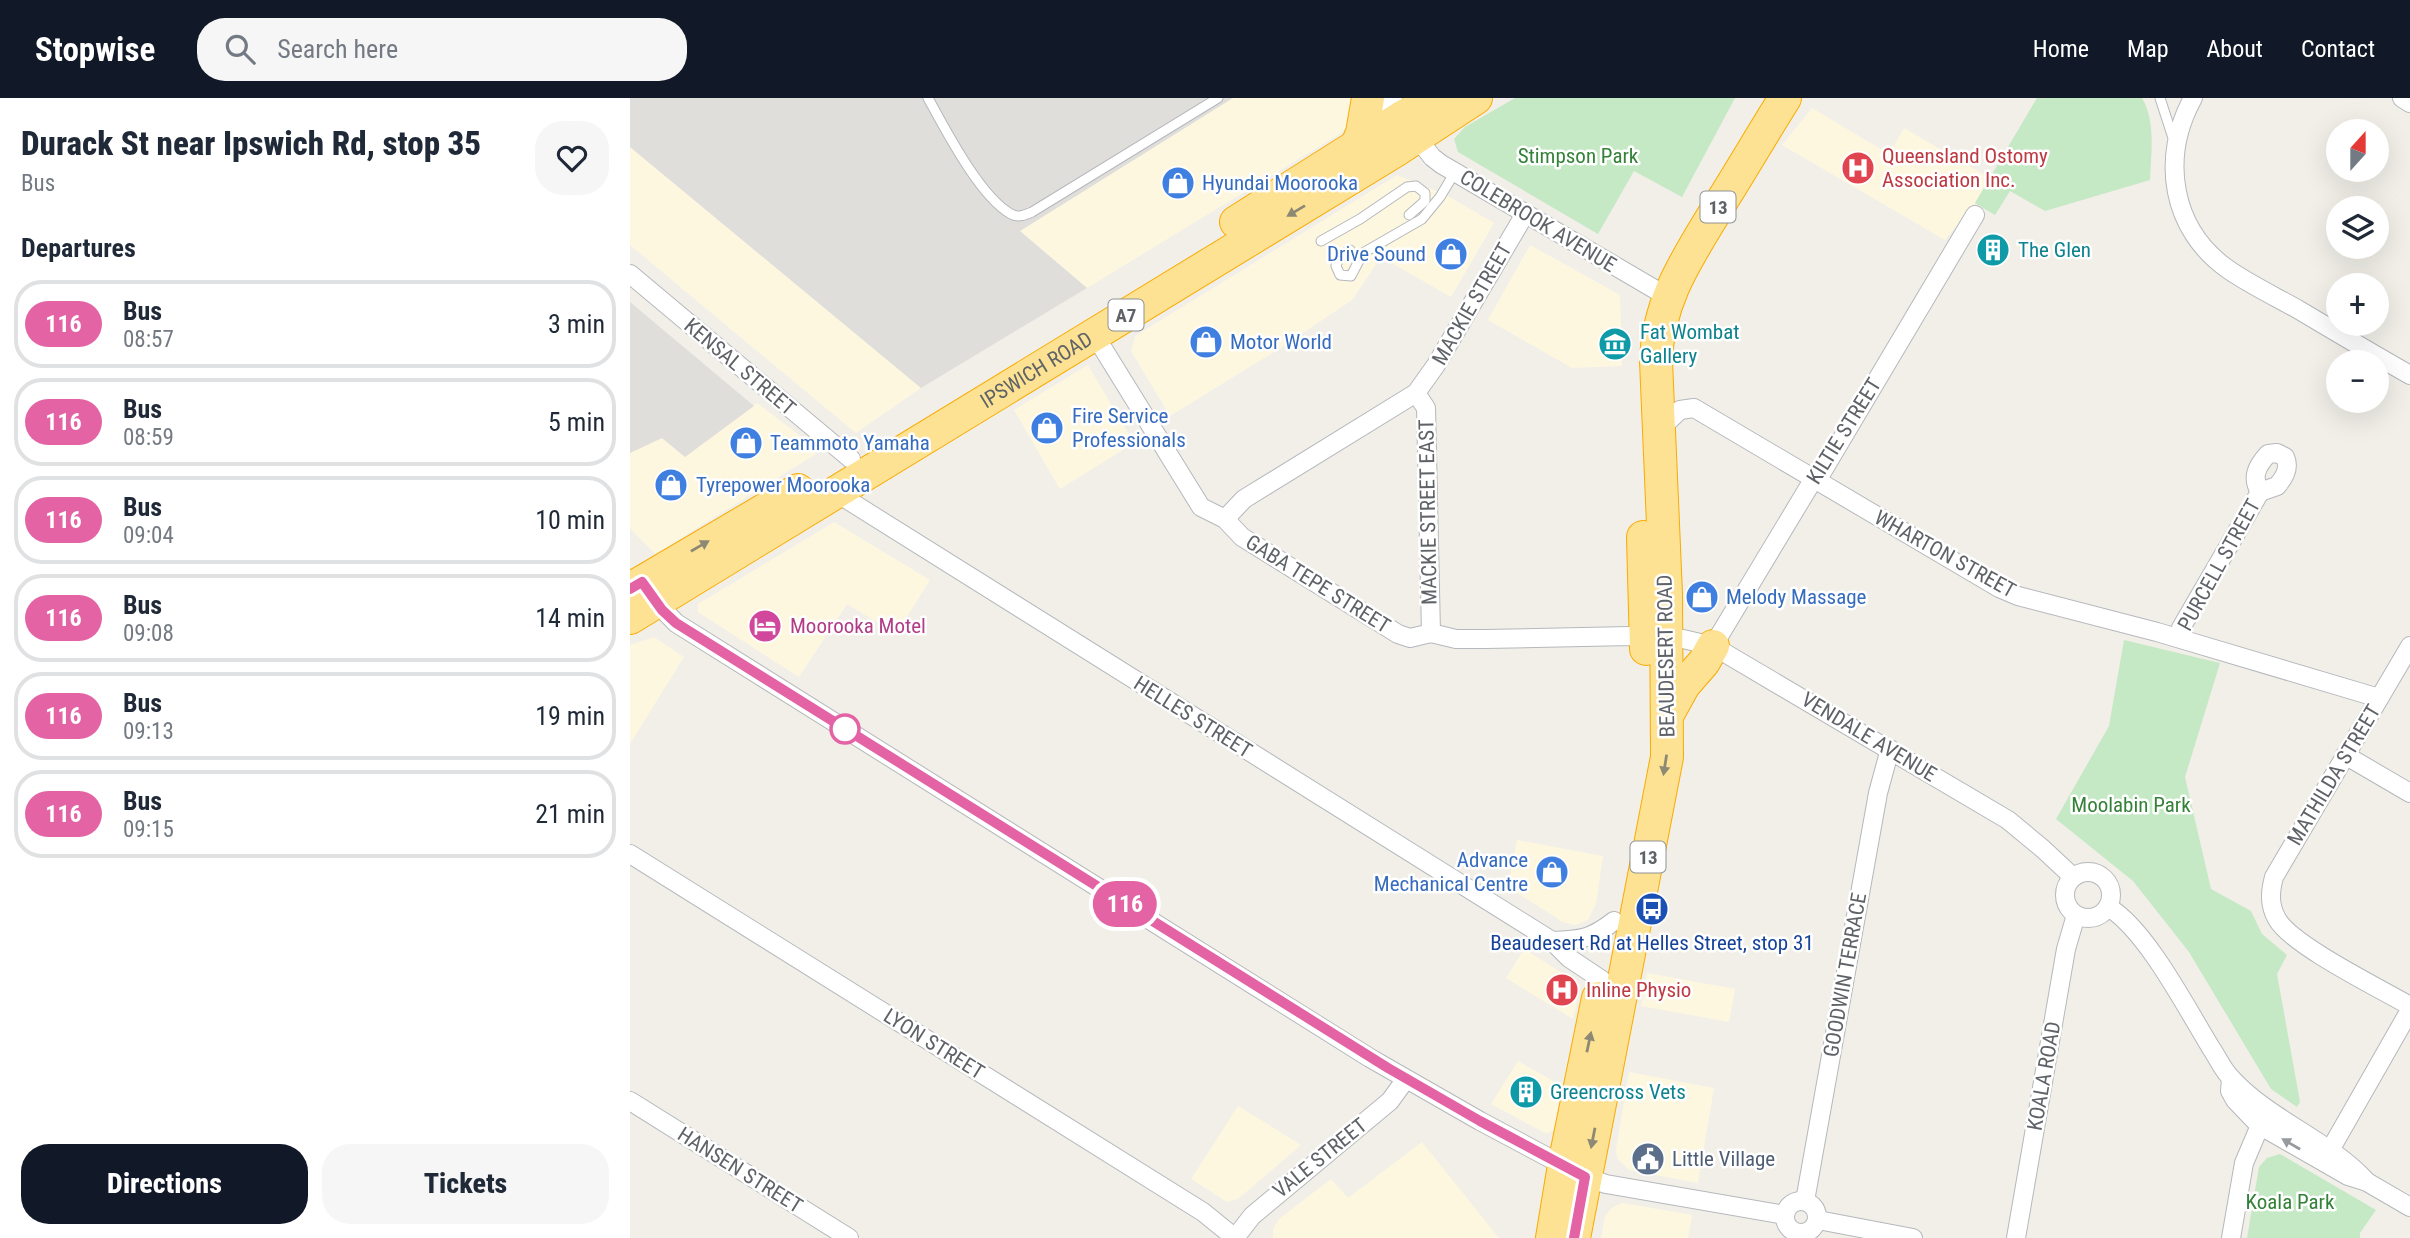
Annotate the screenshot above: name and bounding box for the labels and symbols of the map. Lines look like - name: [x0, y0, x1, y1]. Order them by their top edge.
- north arrow: [2326, 119, 2389, 182]
- park label: Stimpson Park: [1518, 144, 1639, 168]
- place label: Queensland Ostomy Association Inc.: [1882, 144, 2048, 192]
- hospital icon: Queensland Ostomy Association Inc.: [1839, 149, 1877, 187]
- shop icon: Hyundai Moorooka: [1159, 164, 1197, 202]
- street label: COLEBROOK AVENUE: [1456, 165, 1620, 277]
- place label: Hyundai Moorooka: [1202, 171, 1358, 195]
- road number: 13: [1700, 192, 1736, 222]
- one-way arrow: [1287, 205, 1306, 217]
- building icon: The Glen: [1974, 231, 2012, 269]
- shop icon: Drive Sound: [1432, 235, 1470, 273]
- place label: The Glen: [2018, 238, 2091, 262]
- street label: MACKIE STREET: [1427, 239, 1517, 369]
- place label: Drive Sound: [1327, 242, 1426, 266]
- road number: A7: [1108, 300, 1144, 330]
- street label: KENSAL STREET: [680, 314, 800, 420]
- place label: Fat Wombat Gallery: [1640, 320, 1740, 368]
- shop icon: Motor World: [1187, 323, 1225, 361]
- museum icon: Fat Wombat Gallery: [1596, 325, 1634, 363]
- street label: IPSWICH ROAD: [976, 327, 1097, 413]
- place label: Motor World: [1230, 330, 1332, 354]
- street label: KILTIE STREET: [1802, 374, 1886, 488]
- place label: Fire Service Professionals: [1072, 404, 1186, 452]
- shop icon: Fire Service Professionals: [1028, 409, 1066, 447]
- street label: MACKIE STREET EAST: [1414, 419, 1442, 605]
- shop icon: Teammoto Yamaha: [727, 424, 765, 462]
- place label: Teammoto Yamaha: [770, 431, 930, 455]
- shop icon: Tyrepower Moorooka: [652, 466, 690, 504]
- place label: Tyrepower Moorooka: [696, 473, 870, 497]
- street label: PURCELL STREET: [2173, 495, 2265, 635]
- street label: WHARTON STREET: [1870, 505, 2020, 603]
- street label: GABA TEPE STREET: [1241, 530, 1395, 638]
- one-way arrow: [690, 540, 710, 552]
- street label: BEAUDESERT ROAD: [1653, 574, 1679, 738]
- shop icon: Melody Massage: [1683, 578, 1721, 616]
- place label: Melody Massage: [1726, 585, 1867, 609]
- hotel icon: Moorooka Motel: [746, 607, 784, 645]
- place label: Moorooka Motel: [790, 614, 926, 638]
- street label: HELLES STREET: [1130, 671, 1256, 763]
- street label: VENDALE AVENUE: [1797, 687, 1941, 787]
- street label: MATHILDA STREET: [2283, 700, 2385, 850]
- unlabelled marker: [830, 714, 860, 744]
- one-way arrow: [1659, 754, 1670, 776]
- park label: Moolabin Park: [2071, 793, 2191, 817]
- road number: 13: [1630, 842, 1666, 872]
- place label: Advance Mechanical Centre: [1374, 848, 1528, 896]
- shop icon: Advance Mechanical Centre: [1533, 853, 1571, 891]
- line badge: 116: [1085, 881, 1165, 927]
- bus stop icon: Beaudesert Rd at Helles Street, stop 31: [1633, 890, 1671, 928]
- street label: GOODWIN TERRACE: [1819, 891, 1871, 1059]
- place label: Beaudesert Rd at Helles Street, stop 31: [1490, 931, 1814, 955]
- hospital icon: Inline Physio: [1543, 971, 1581, 1009]
- place label: Inline Physio: [1586, 978, 1691, 1002]
- street label: LYON STREET: [879, 1004, 989, 1084]
- street label: KOALA ROAD: [2023, 1020, 2065, 1132]
- one-way arrow: [1584, 1031, 1595, 1053]
- building icon: Greencross Vets: [1507, 1073, 1545, 1111]
- place label: Greencross Vets: [1550, 1080, 1686, 1104]
- street label: VALE STREET: [1268, 1113, 1372, 1203]
- street label: HANSEN STREET: [673, 1122, 807, 1218]
- one-way arrow: [1588, 1127, 1599, 1149]
- one-way arrow: [2281, 1138, 2300, 1150]
- public building icon: Little Village: [1629, 1140, 1667, 1178]
- place label: Little Village: [1672, 1147, 1775, 1171]
- park label: Koala Park: [2246, 1190, 2335, 1214]

